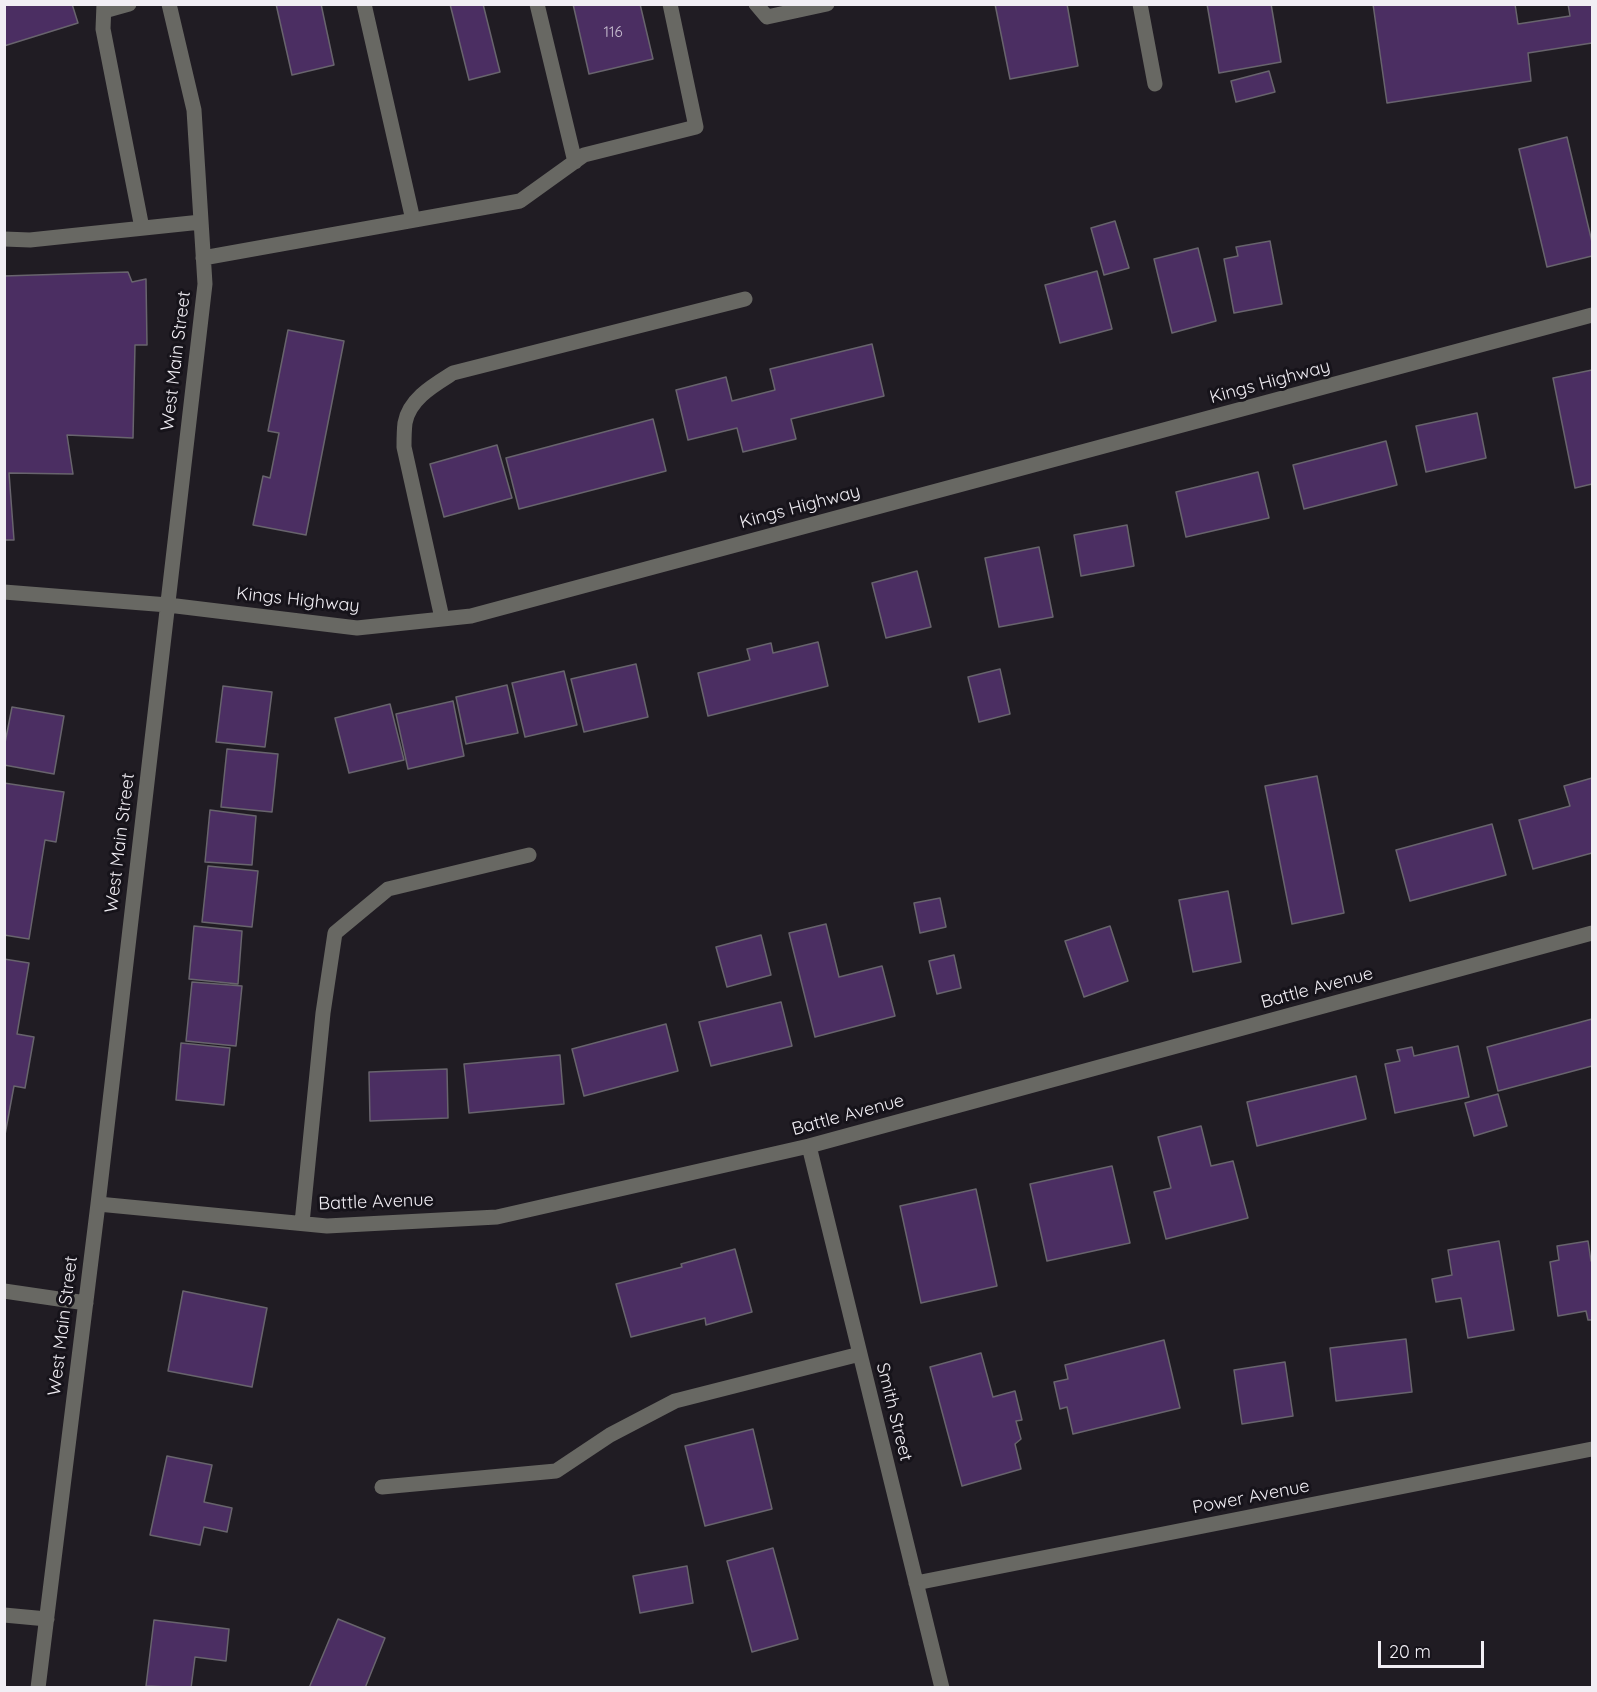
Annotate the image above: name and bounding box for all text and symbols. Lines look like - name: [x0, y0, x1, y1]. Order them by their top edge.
- house number: 116: [603, 23, 623, 41]
- street label: West Main Street: [157, 290, 195, 432]
- street label: Kings Highway: [1207, 356, 1333, 408]
- street label: Kings Highway: [737, 481, 863, 533]
- street label: Kings Highway: [235, 583, 361, 617]
- street label: West Main Street: [101, 772, 139, 914]
- street label: Battle Avenue: [1258, 963, 1376, 1013]
- street label: Battle Avenue: [789, 1090, 907, 1140]
- street label: Battle Avenue: [318, 1189, 434, 1215]
- street label: West Main Street: [44, 1255, 82, 1397]
- street label: Smith Street: [871, 1360, 917, 1464]
- street label: Power Avenue: [1191, 1475, 1311, 1519]
- scale bar: [1381, 1629, 1488, 1667]
- text: 20 m: [1389, 1640, 1431, 1663]

